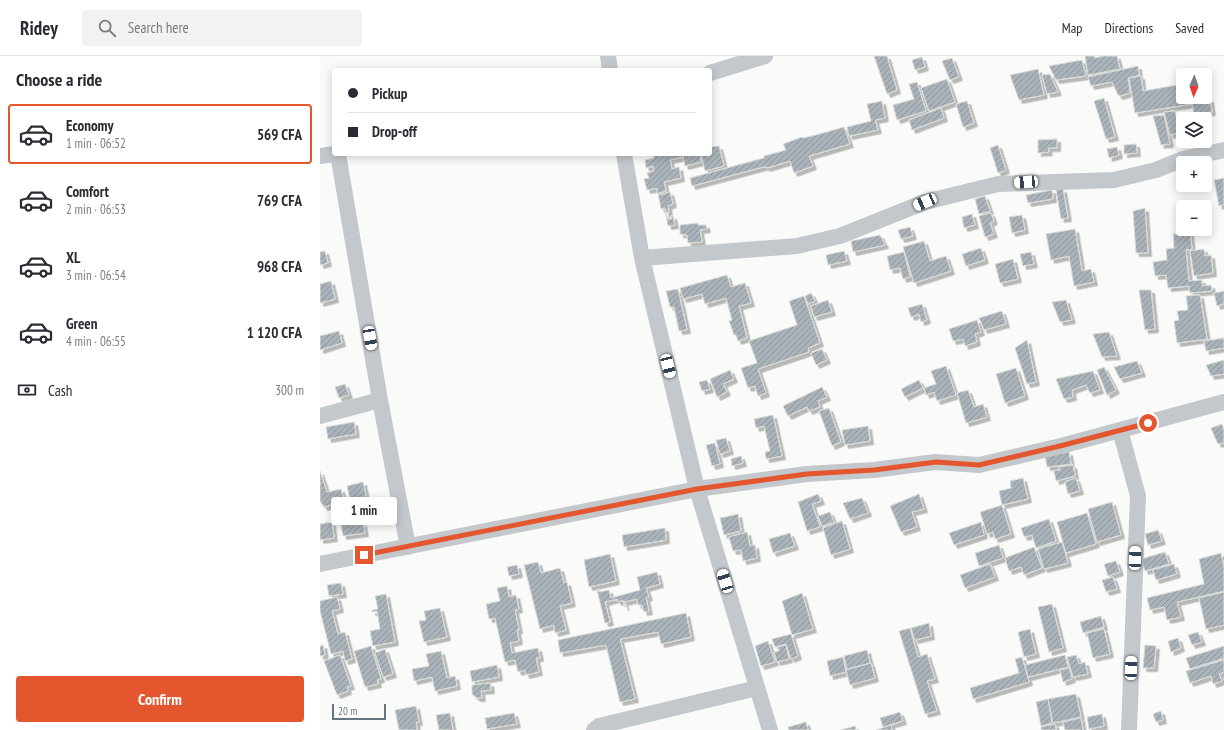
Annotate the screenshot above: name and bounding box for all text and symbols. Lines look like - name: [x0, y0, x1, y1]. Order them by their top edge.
- search box: [82, 10, 362, 46]
- text: Ridey: [20, 16, 58, 40]
- icon: search: [96, 17, 118, 39]
- text: Search here: [128, 18, 189, 37]
- text: Map: [1062, 19, 1082, 37]
- text: Directions: [1104, 19, 1153, 37]
- text: Saved: [1175, 19, 1204, 37]
- text: Choose a ride: [16, 68, 102, 91]
- north arrow: [1176, 68, 1212, 104]
- map controls: [1176, 68, 1212, 236]
- text: Pickup: [372, 84, 407, 103]
- button: layers: [1176, 112, 1212, 148]
- icon: car: [18, 116, 54, 152]
- text: Economy: [66, 116, 114, 135]
- text: Drop-off: [372, 122, 417, 141]
- text: 569 CFA: [257, 125, 302, 144]
- text: 1 min · 06:52: [66, 135, 126, 152]
- button: +: [1176, 156, 1212, 192]
- car: [1014, 175, 1038, 189]
- icon: car: [18, 182, 54, 218]
- text: Comfort: [66, 182, 109, 201]
- text: 769 CFA: [257, 191, 302, 210]
- car: [912, 192, 938, 212]
- button: −: [1176, 200, 1212, 236]
- text: 2 min · 06:53: [66, 201, 126, 218]
- icon: car: [18, 248, 54, 284]
- text: XL: [66, 248, 80, 267]
- text: 968 CFA: [257, 257, 302, 276]
- text: 3 min · 06:54: [66, 267, 126, 284]
- icon: car: [18, 314, 54, 350]
- text: Green: [66, 314, 98, 333]
- text: 1 120 CFA: [247, 323, 302, 342]
- car: [362, 325, 378, 351]
- text: 4 min · 06:55: [66, 333, 126, 350]
- car: [659, 353, 677, 379]
- icon: cash: [16, 379, 38, 401]
- text: Cash: [48, 381, 72, 400]
- text: 300 m: [275, 382, 304, 399]
- route start: [1139, 414, 1157, 432]
- callout: 1 min: [331, 497, 397, 525]
- text: 1 min: [351, 502, 377, 519]
- route end: [355, 546, 373, 564]
- car: [1129, 546, 1141, 570]
- car: [716, 568, 734, 594]
- car: [1125, 656, 1137, 680]
- button: Confirm: [16, 676, 304, 722]
- scale bar: [332, 702, 386, 721]
- text: 20 m: [338, 704, 357, 718]

